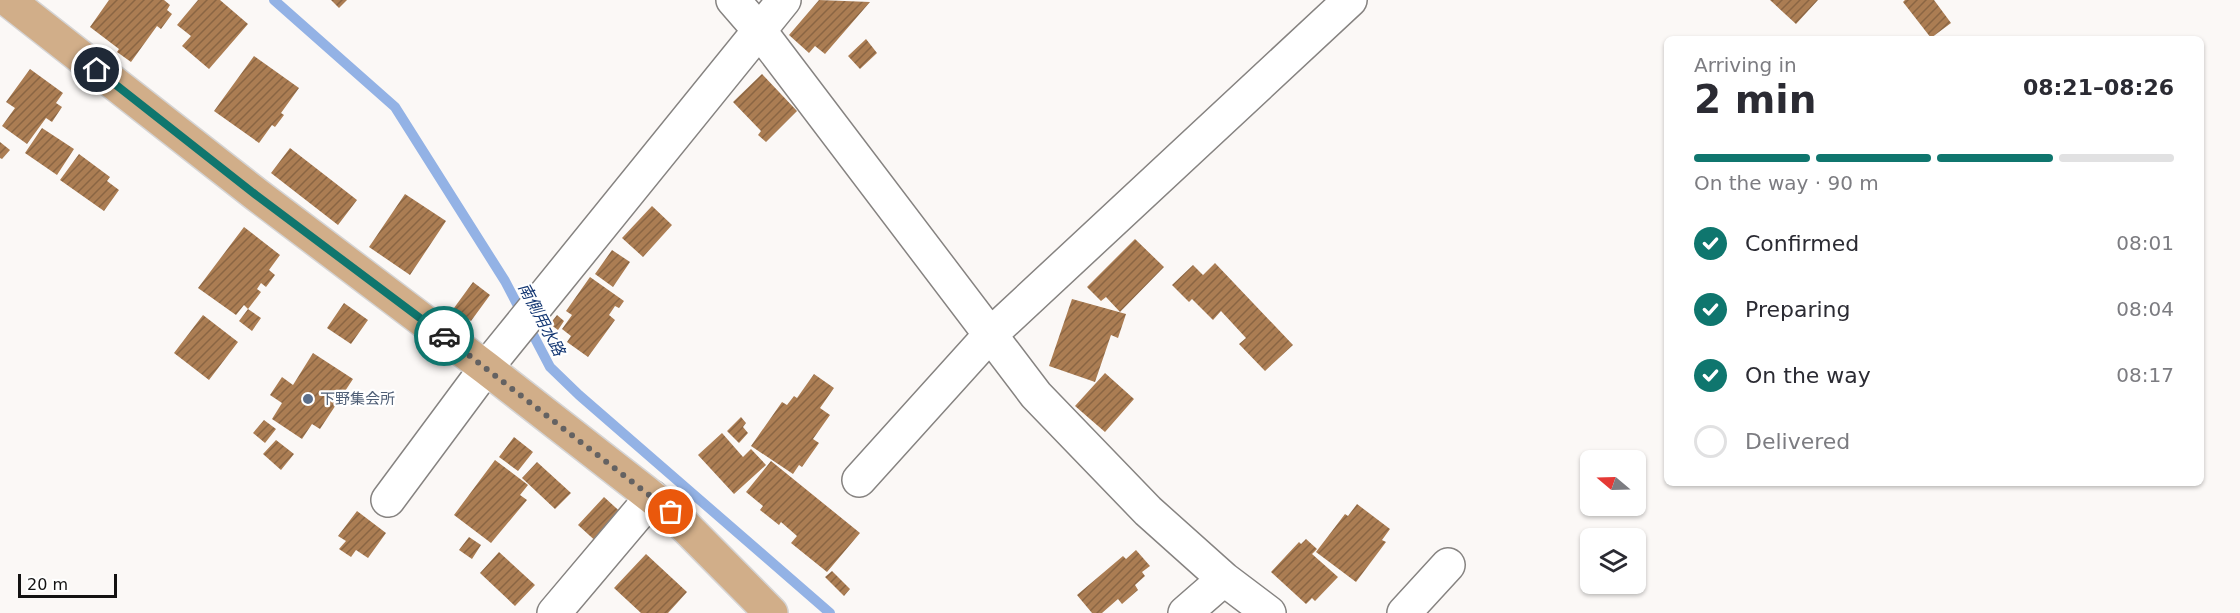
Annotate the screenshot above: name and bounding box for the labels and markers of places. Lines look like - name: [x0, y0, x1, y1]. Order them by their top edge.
- pin: [71, 44, 122, 95]
- place label: 下野集会所: [320, 390, 395, 408]
- marker: 下野集会所: [301, 392, 315, 406]
- pin: [645, 486, 696, 537]

